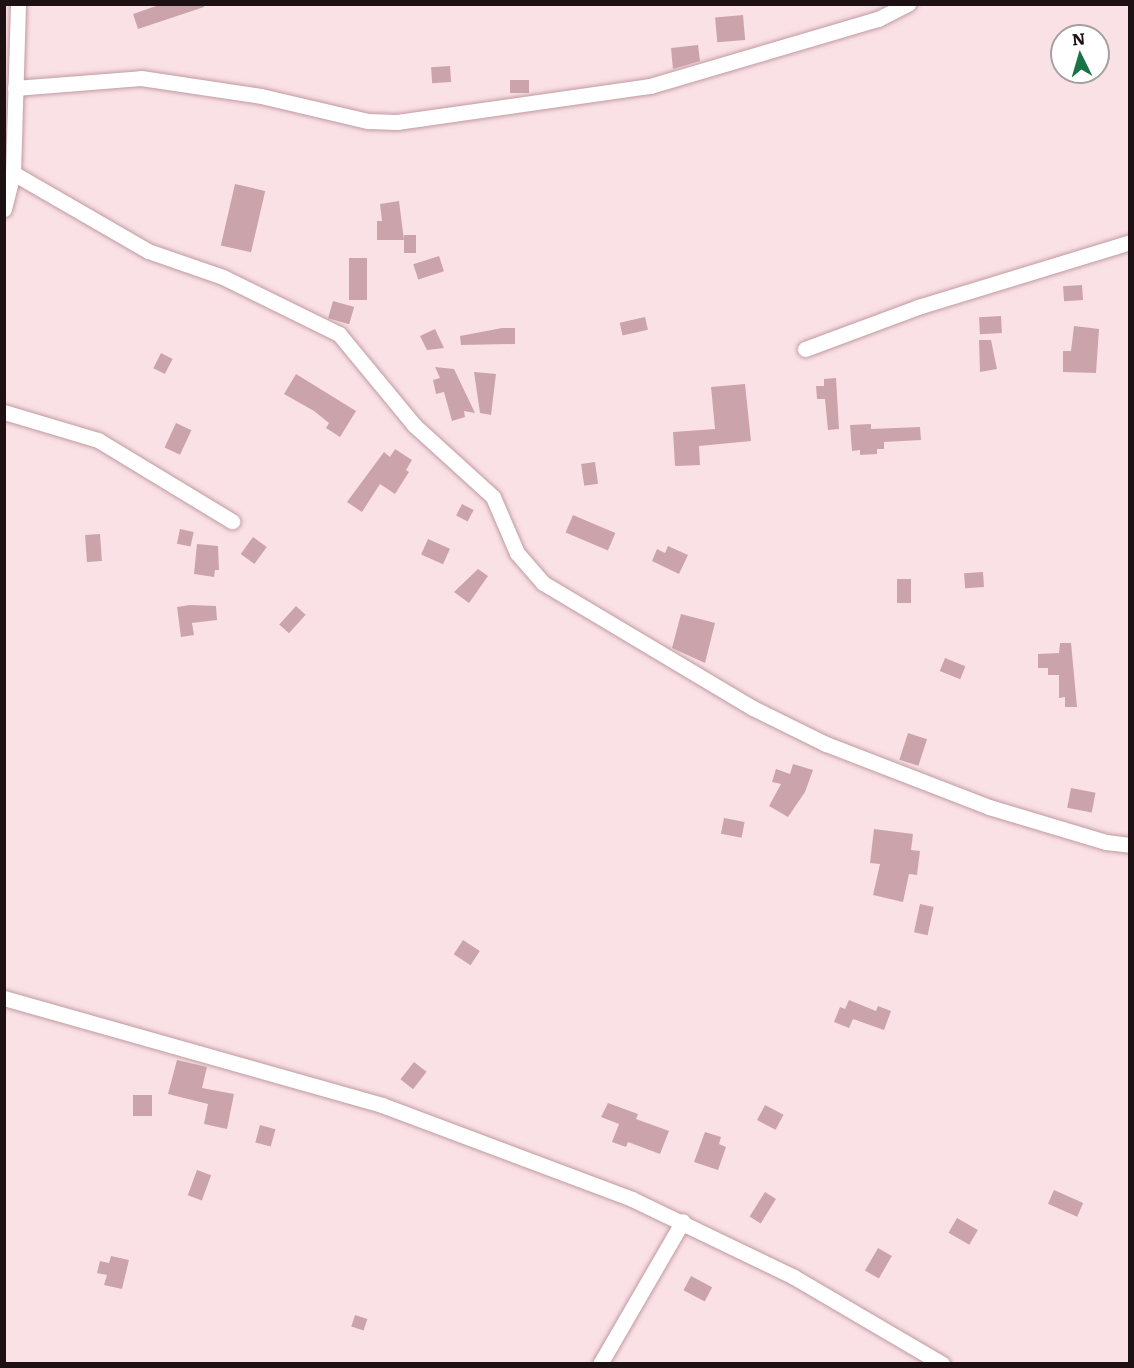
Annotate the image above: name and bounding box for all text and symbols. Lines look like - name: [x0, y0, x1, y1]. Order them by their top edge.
- north arrow: [1050, 24, 1110, 84]
- text: N: [1071, 26, 1086, 51]

